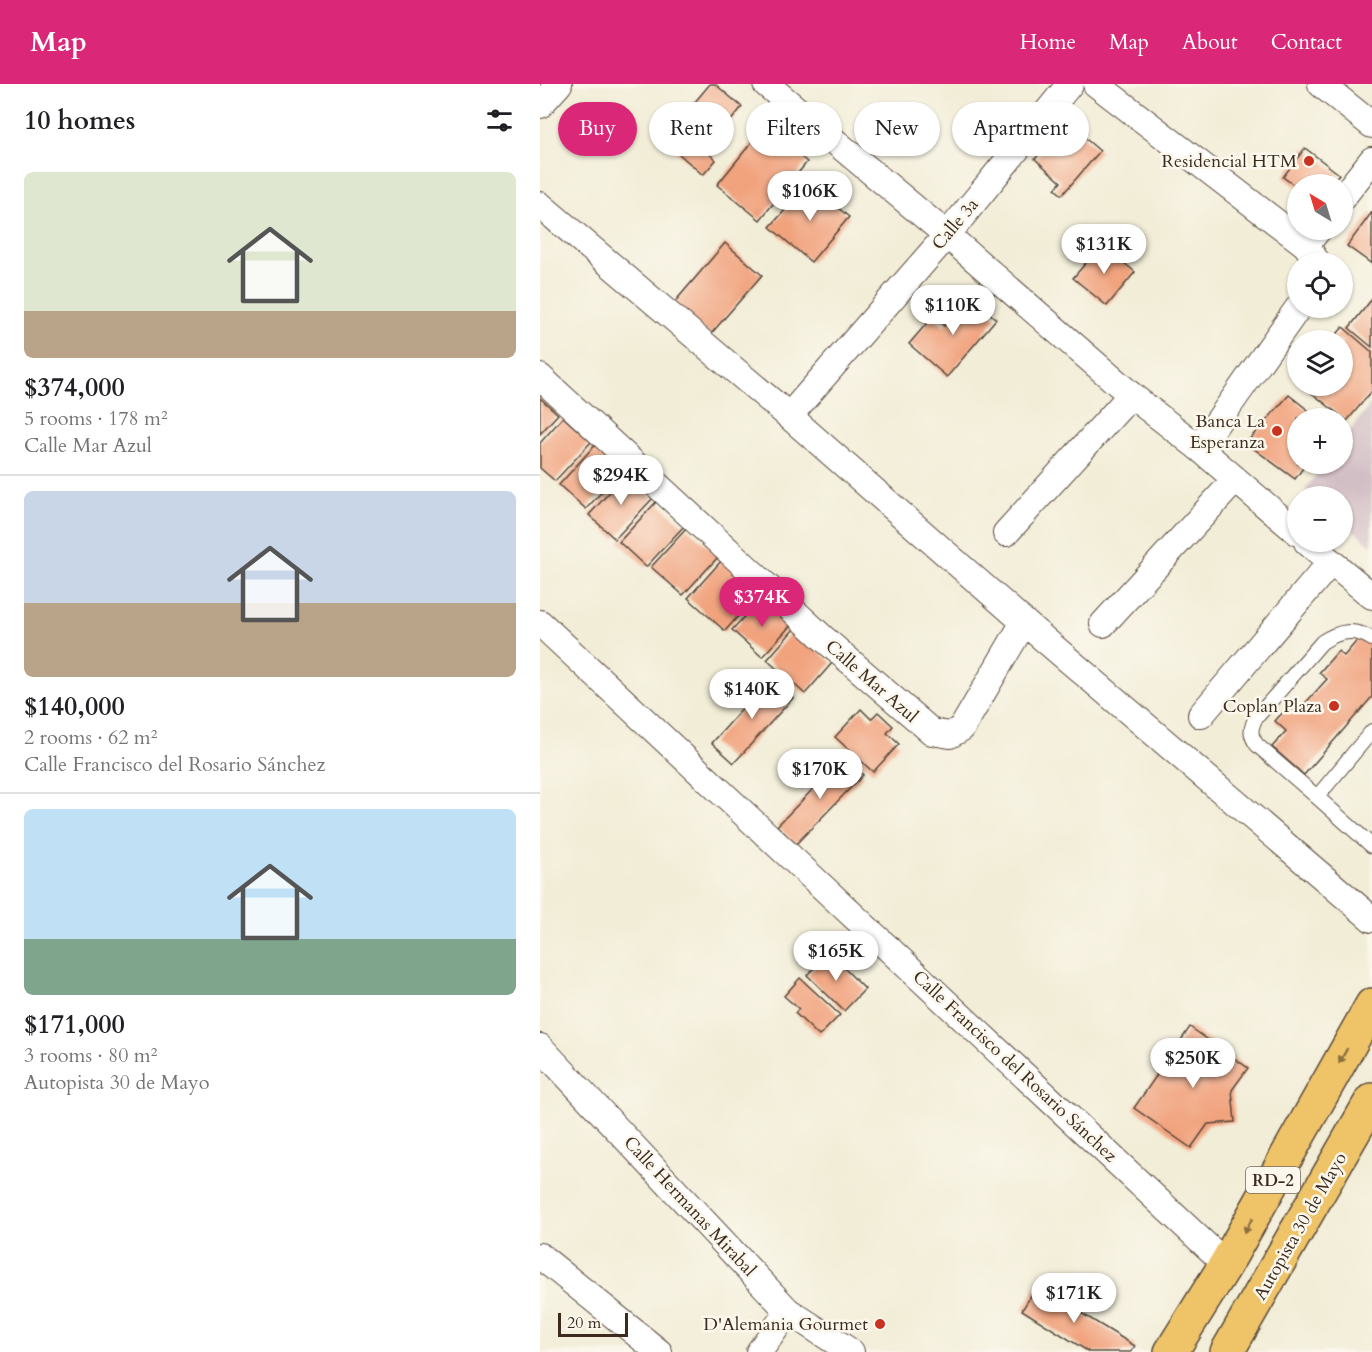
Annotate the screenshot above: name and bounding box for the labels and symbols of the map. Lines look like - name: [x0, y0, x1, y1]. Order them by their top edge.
- place label: Residencial HTM: [1162, 149, 1297, 174]
- marker: Residencial HTM: [1302, 154, 1316, 168]
- pin: $106K: [768, 171, 852, 222]
- north arrow: [1287, 174, 1353, 240]
- street label: Calle 3a: [926, 193, 985, 256]
- pin: $131K: [1062, 224, 1146, 275]
- pin: $110K: [911, 285, 995, 336]
- place label: Banca La Esperanza: [1190, 409, 1265, 455]
- marker: Banca La Esperanza: [1270, 424, 1284, 438]
- pin: $294K: [579, 455, 663, 506]
- pin: $374K: [720, 577, 804, 628]
- street label: Calle Mar Azul: [820, 634, 924, 729]
- pin: $140K: [710, 669, 794, 720]
- place label: Coplan Plaza: [1223, 694, 1322, 719]
- marker: Coplan Plaza: [1327, 699, 1341, 713]
- pin: $170K: [778, 749, 862, 800]
- pin: $165K: [794, 931, 878, 982]
- street label: Calle Francisco del Rosario Sánchez: [907, 965, 1122, 1168]
- pin: $250K: [1151, 1038, 1235, 1089]
- one-way arrow: [1338, 1048, 1348, 1065]
- street label: Calle Hermanas Mirabal: [618, 1131, 762, 1282]
- street label: Autopista 30 de Mayo: [1248, 1148, 1353, 1305]
- road number: RD-2: [1246, 1167, 1300, 1193]
- one-way arrow: [1243, 1217, 1253, 1234]
- pin: $171K: [1032, 1273, 1116, 1324]
- scale bar: [558, 1310, 628, 1338]
- place label: D'Alemania Gourmet: [703, 1312, 868, 1337]
- marker: D'Alemania Gourmet: [873, 1317, 887, 1331]

